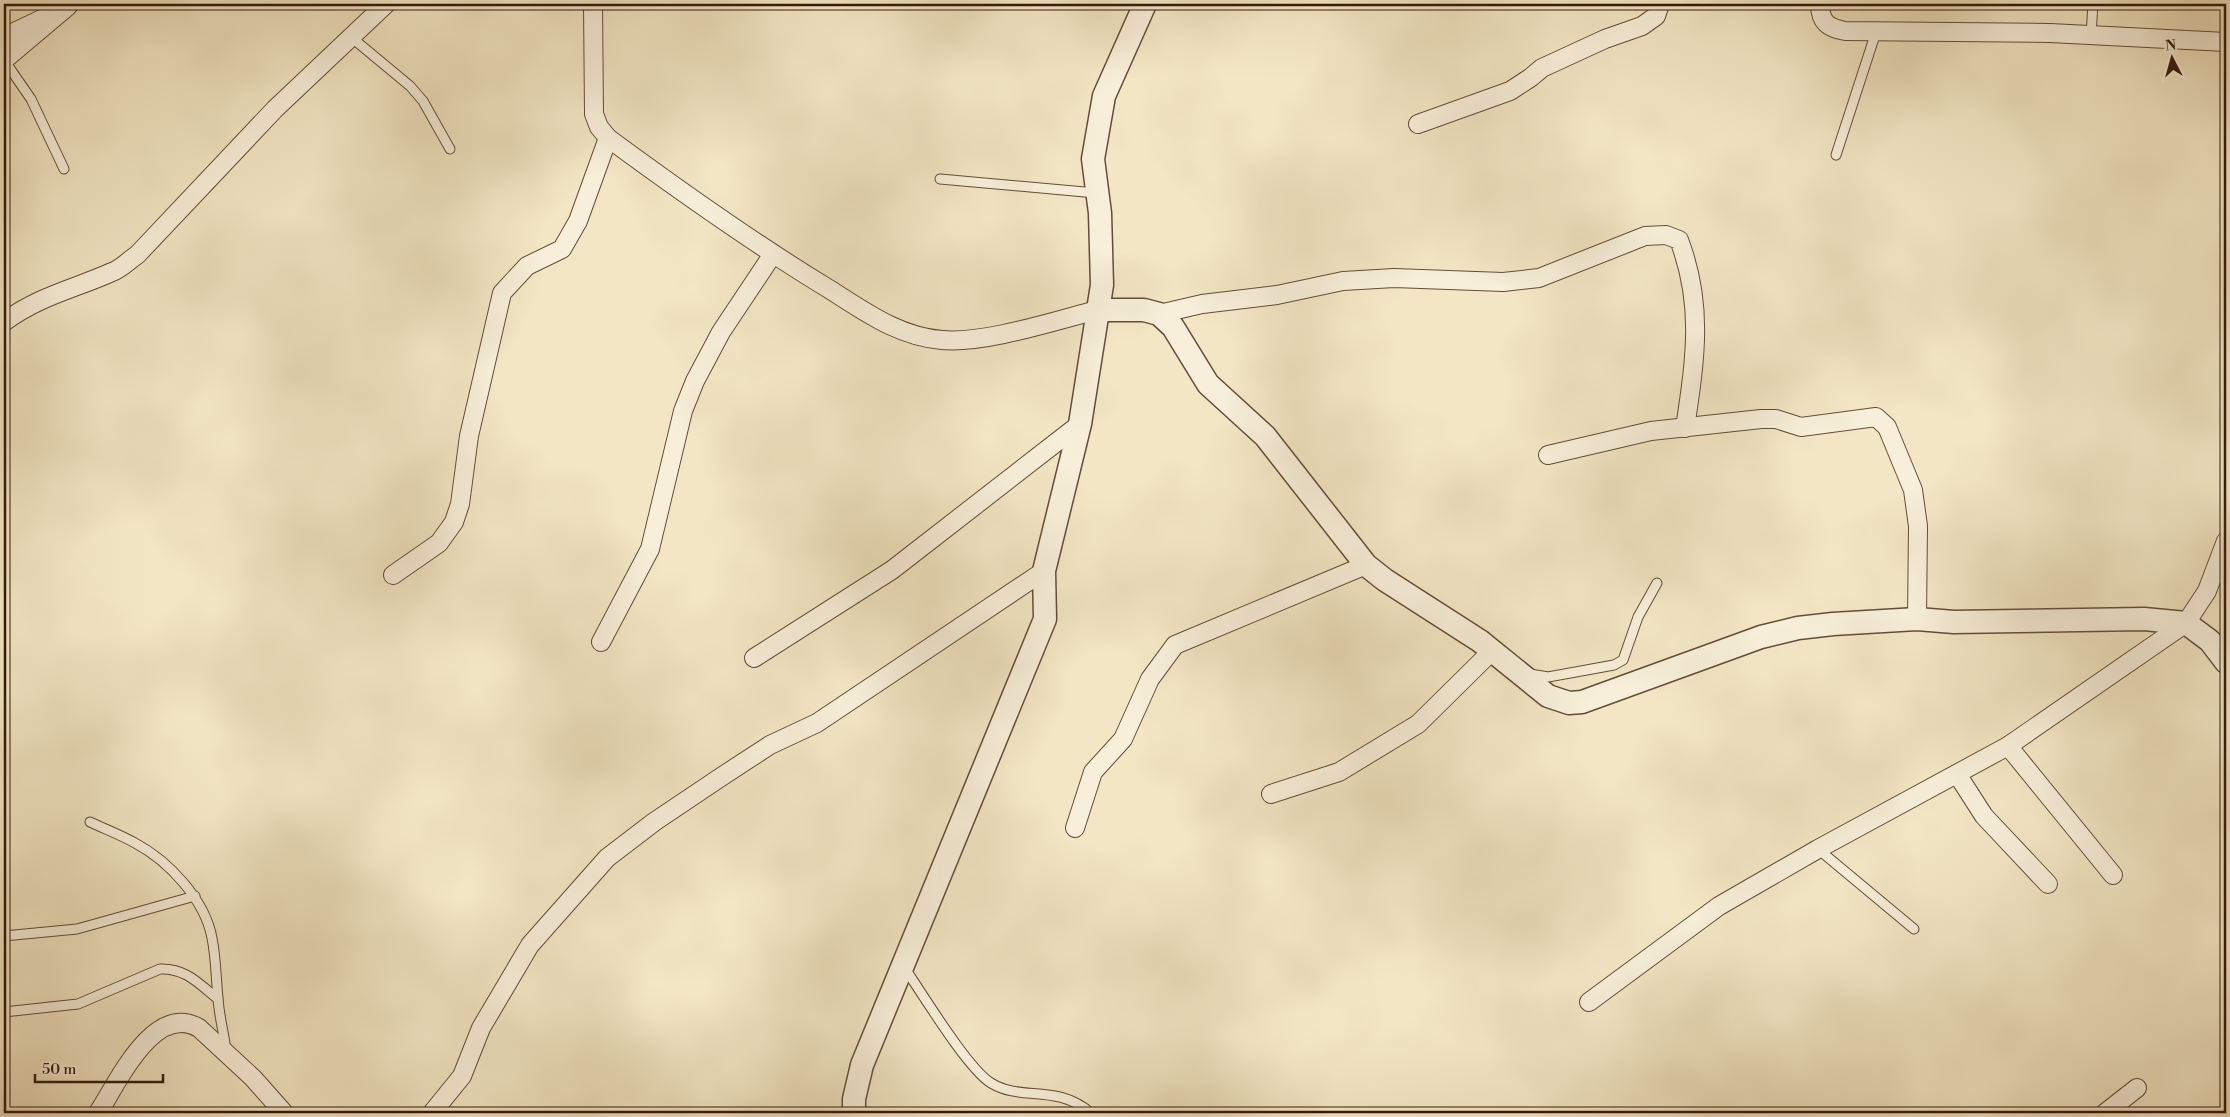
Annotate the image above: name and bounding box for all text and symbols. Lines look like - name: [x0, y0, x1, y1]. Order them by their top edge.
- north arrow: [2148, 32, 2198, 82]
- text: N: [2164, 37, 2177, 56]
- scale bar: [35, 1052, 162, 1084]
- text: 50 m: [42, 1060, 76, 1079]

